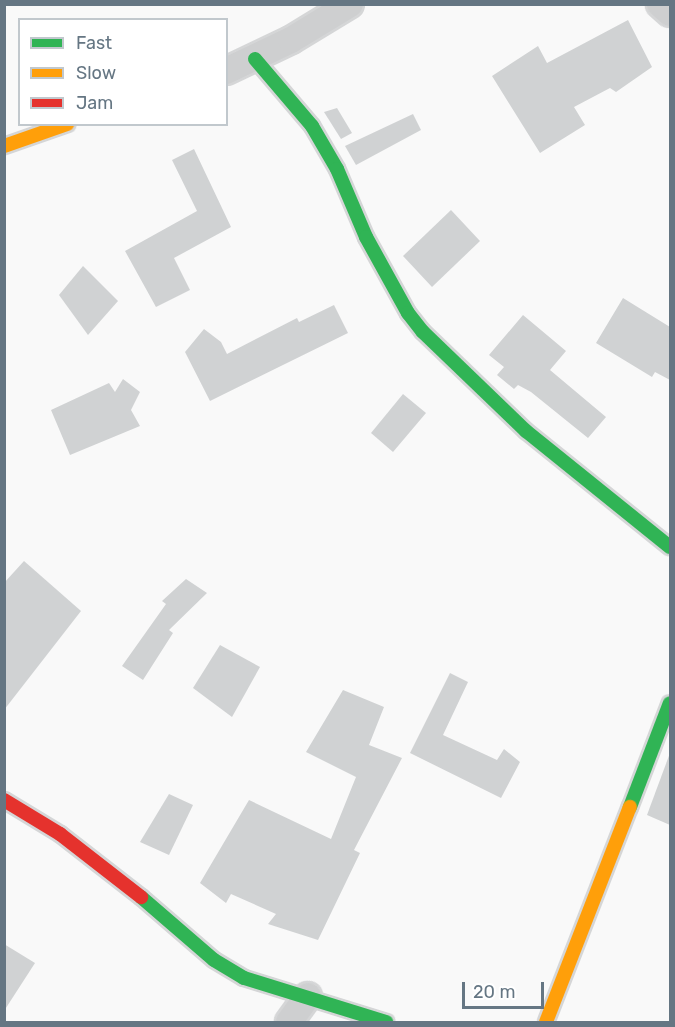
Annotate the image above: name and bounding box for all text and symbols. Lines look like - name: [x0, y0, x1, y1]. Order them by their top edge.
- legend: [18, 18, 228, 126]
- text: Fast: [76, 32, 112, 54]
- text: Slow: [76, 62, 116, 84]
- text: Jam: [76, 92, 113, 114]
- scale bar: [465, 970, 548, 1008]
- text: 20 m: [473, 981, 515, 1003]

